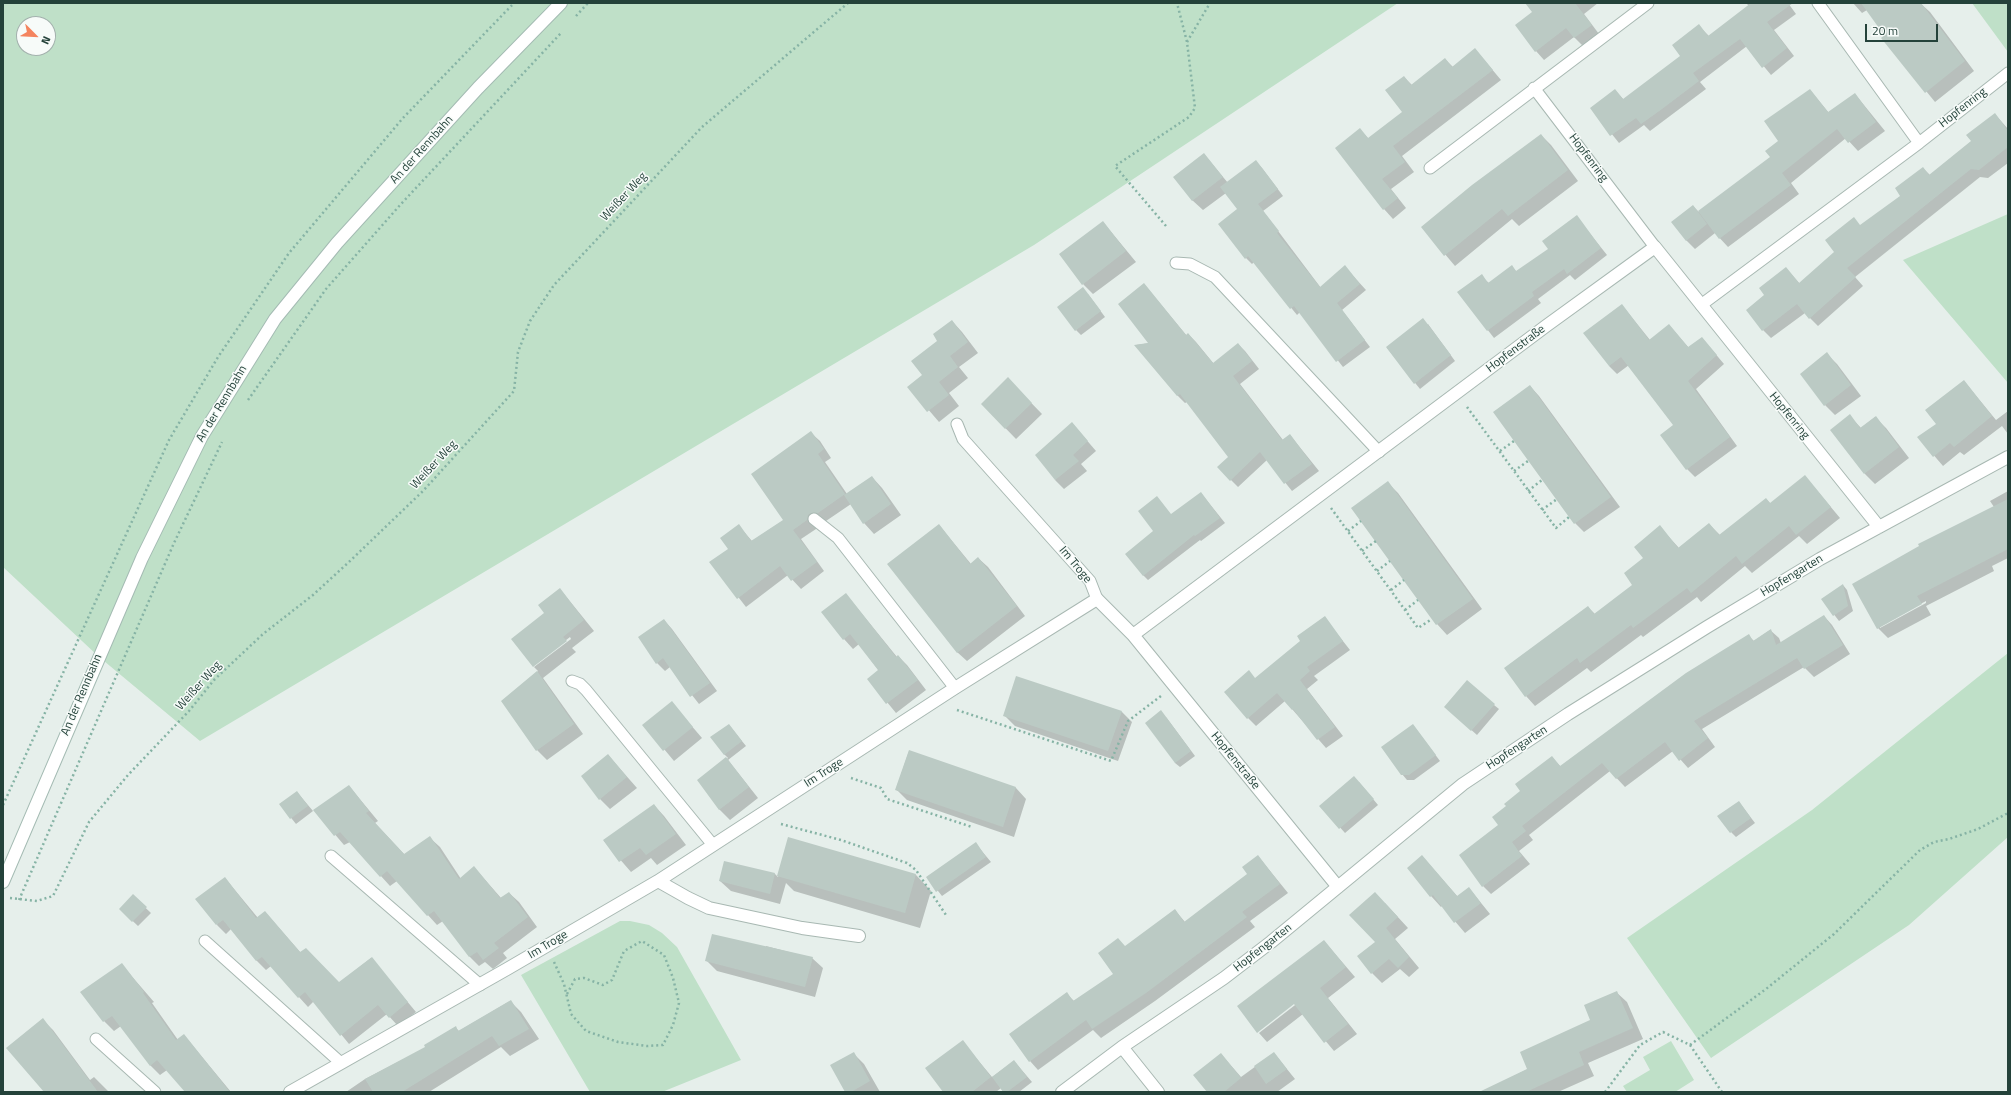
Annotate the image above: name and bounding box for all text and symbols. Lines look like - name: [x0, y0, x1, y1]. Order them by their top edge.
- north arrow: [16, 16, 56, 56]
- scale bar: [1867, 16, 1940, 42]
- text: 20 m: [1872, 21, 1898, 40]
- text: N: [37, 34, 55, 47]
- street label: Hopfenring: [1936, 85, 1990, 131]
- street label: An der Rennbahn: [388, 113, 456, 187]
- street label: Hopfenring: [1565, 131, 1611, 185]
- street label: Weißer Weg: [598, 170, 650, 224]
- street label: Hopfenstraße: [1484, 322, 1548, 376]
- street label: An der Rennbahn: [193, 363, 251, 445]
- street label: Hopfenring: [1766, 390, 1812, 442]
- street label: Weißer Weg: [408, 438, 460, 492]
- street label: Im Troge: [1056, 544, 1094, 586]
- street label: Hopfengarten: [1758, 552, 1826, 600]
- street label: An der Rennbahn: [58, 652, 106, 738]
- street label: Weißer Weg: [173, 658, 225, 714]
- street label: Hopfengarten: [1484, 723, 1550, 773]
- street label: Hopfenstraße: [1207, 729, 1263, 793]
- street label: Im Troge: [802, 755, 846, 791]
- street label: Hopfengarten: [1231, 921, 1295, 975]
- street label: Im Troge: [526, 928, 570, 962]

